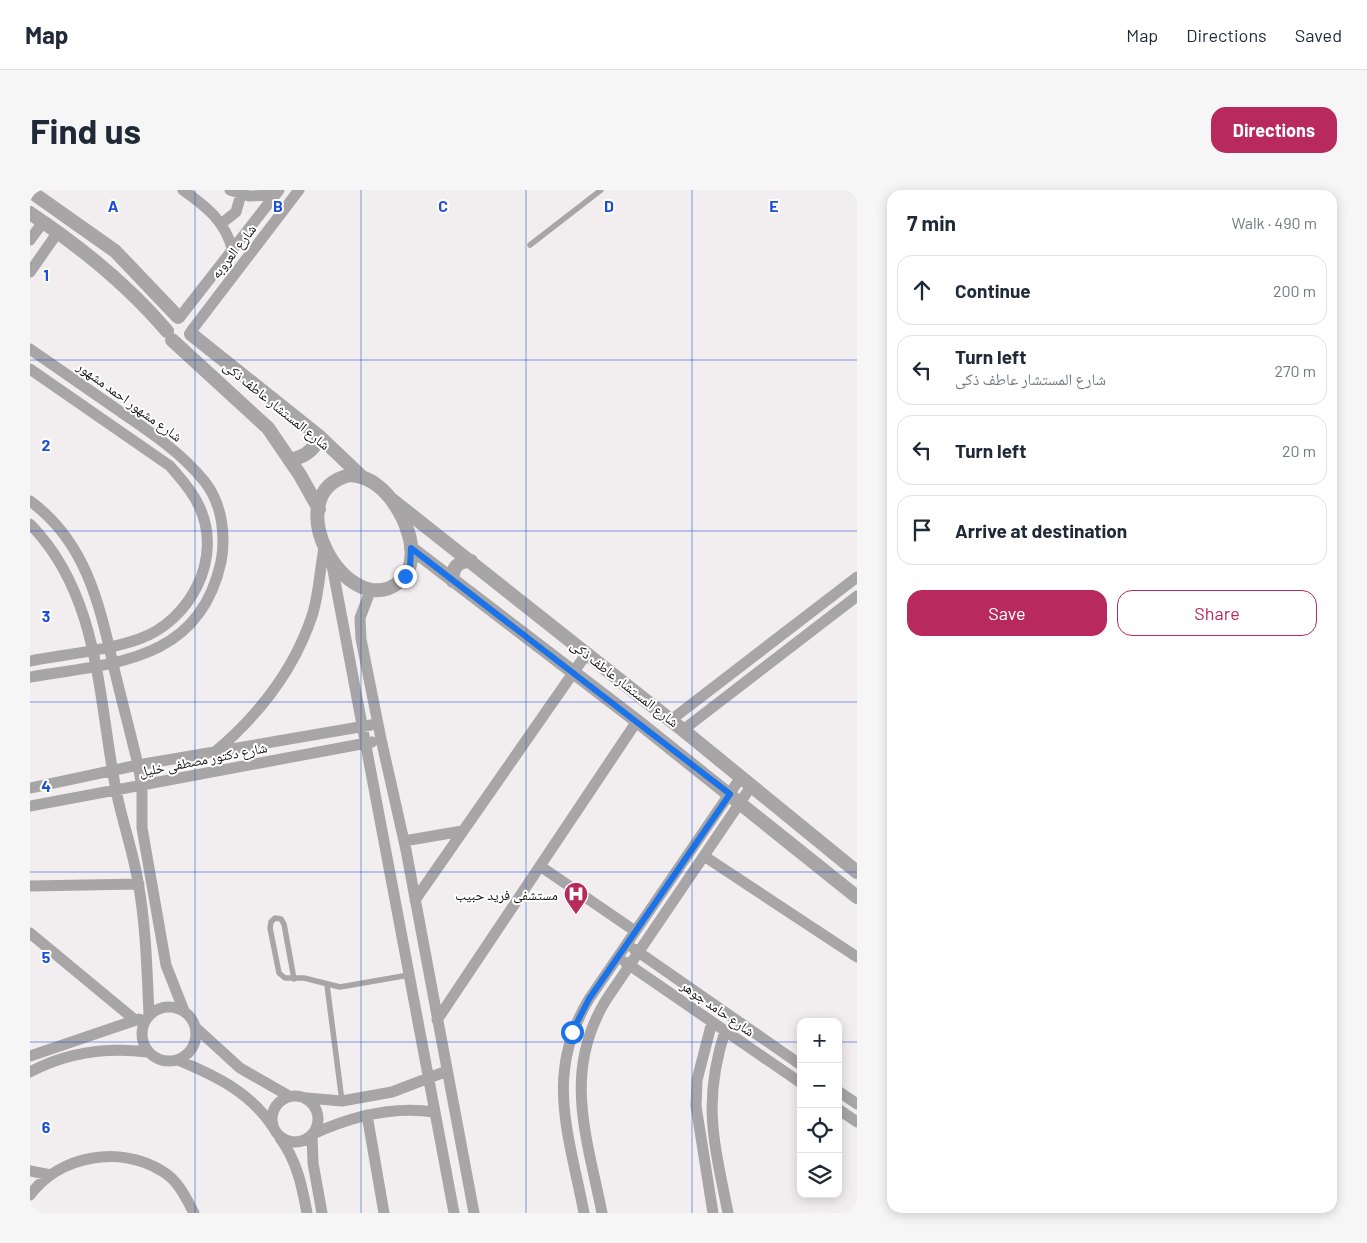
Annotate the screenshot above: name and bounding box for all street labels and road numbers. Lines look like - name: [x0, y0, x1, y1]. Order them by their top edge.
- street label: شارع العروبه: [207, 221, 261, 283]
- street label: شارع مشهور احمد مشهور: [72, 357, 186, 446]
- street label: شارع المستشار عاطف ذكى: [219, 357, 334, 455]
- street label: شارع المستشار عاطف ذكى: [566, 636, 682, 732]
- street label: شارع دكتور مصطفى خليل: [137, 738, 269, 782]
- street label: شارع حامد جوهر: [676, 976, 758, 1041]

